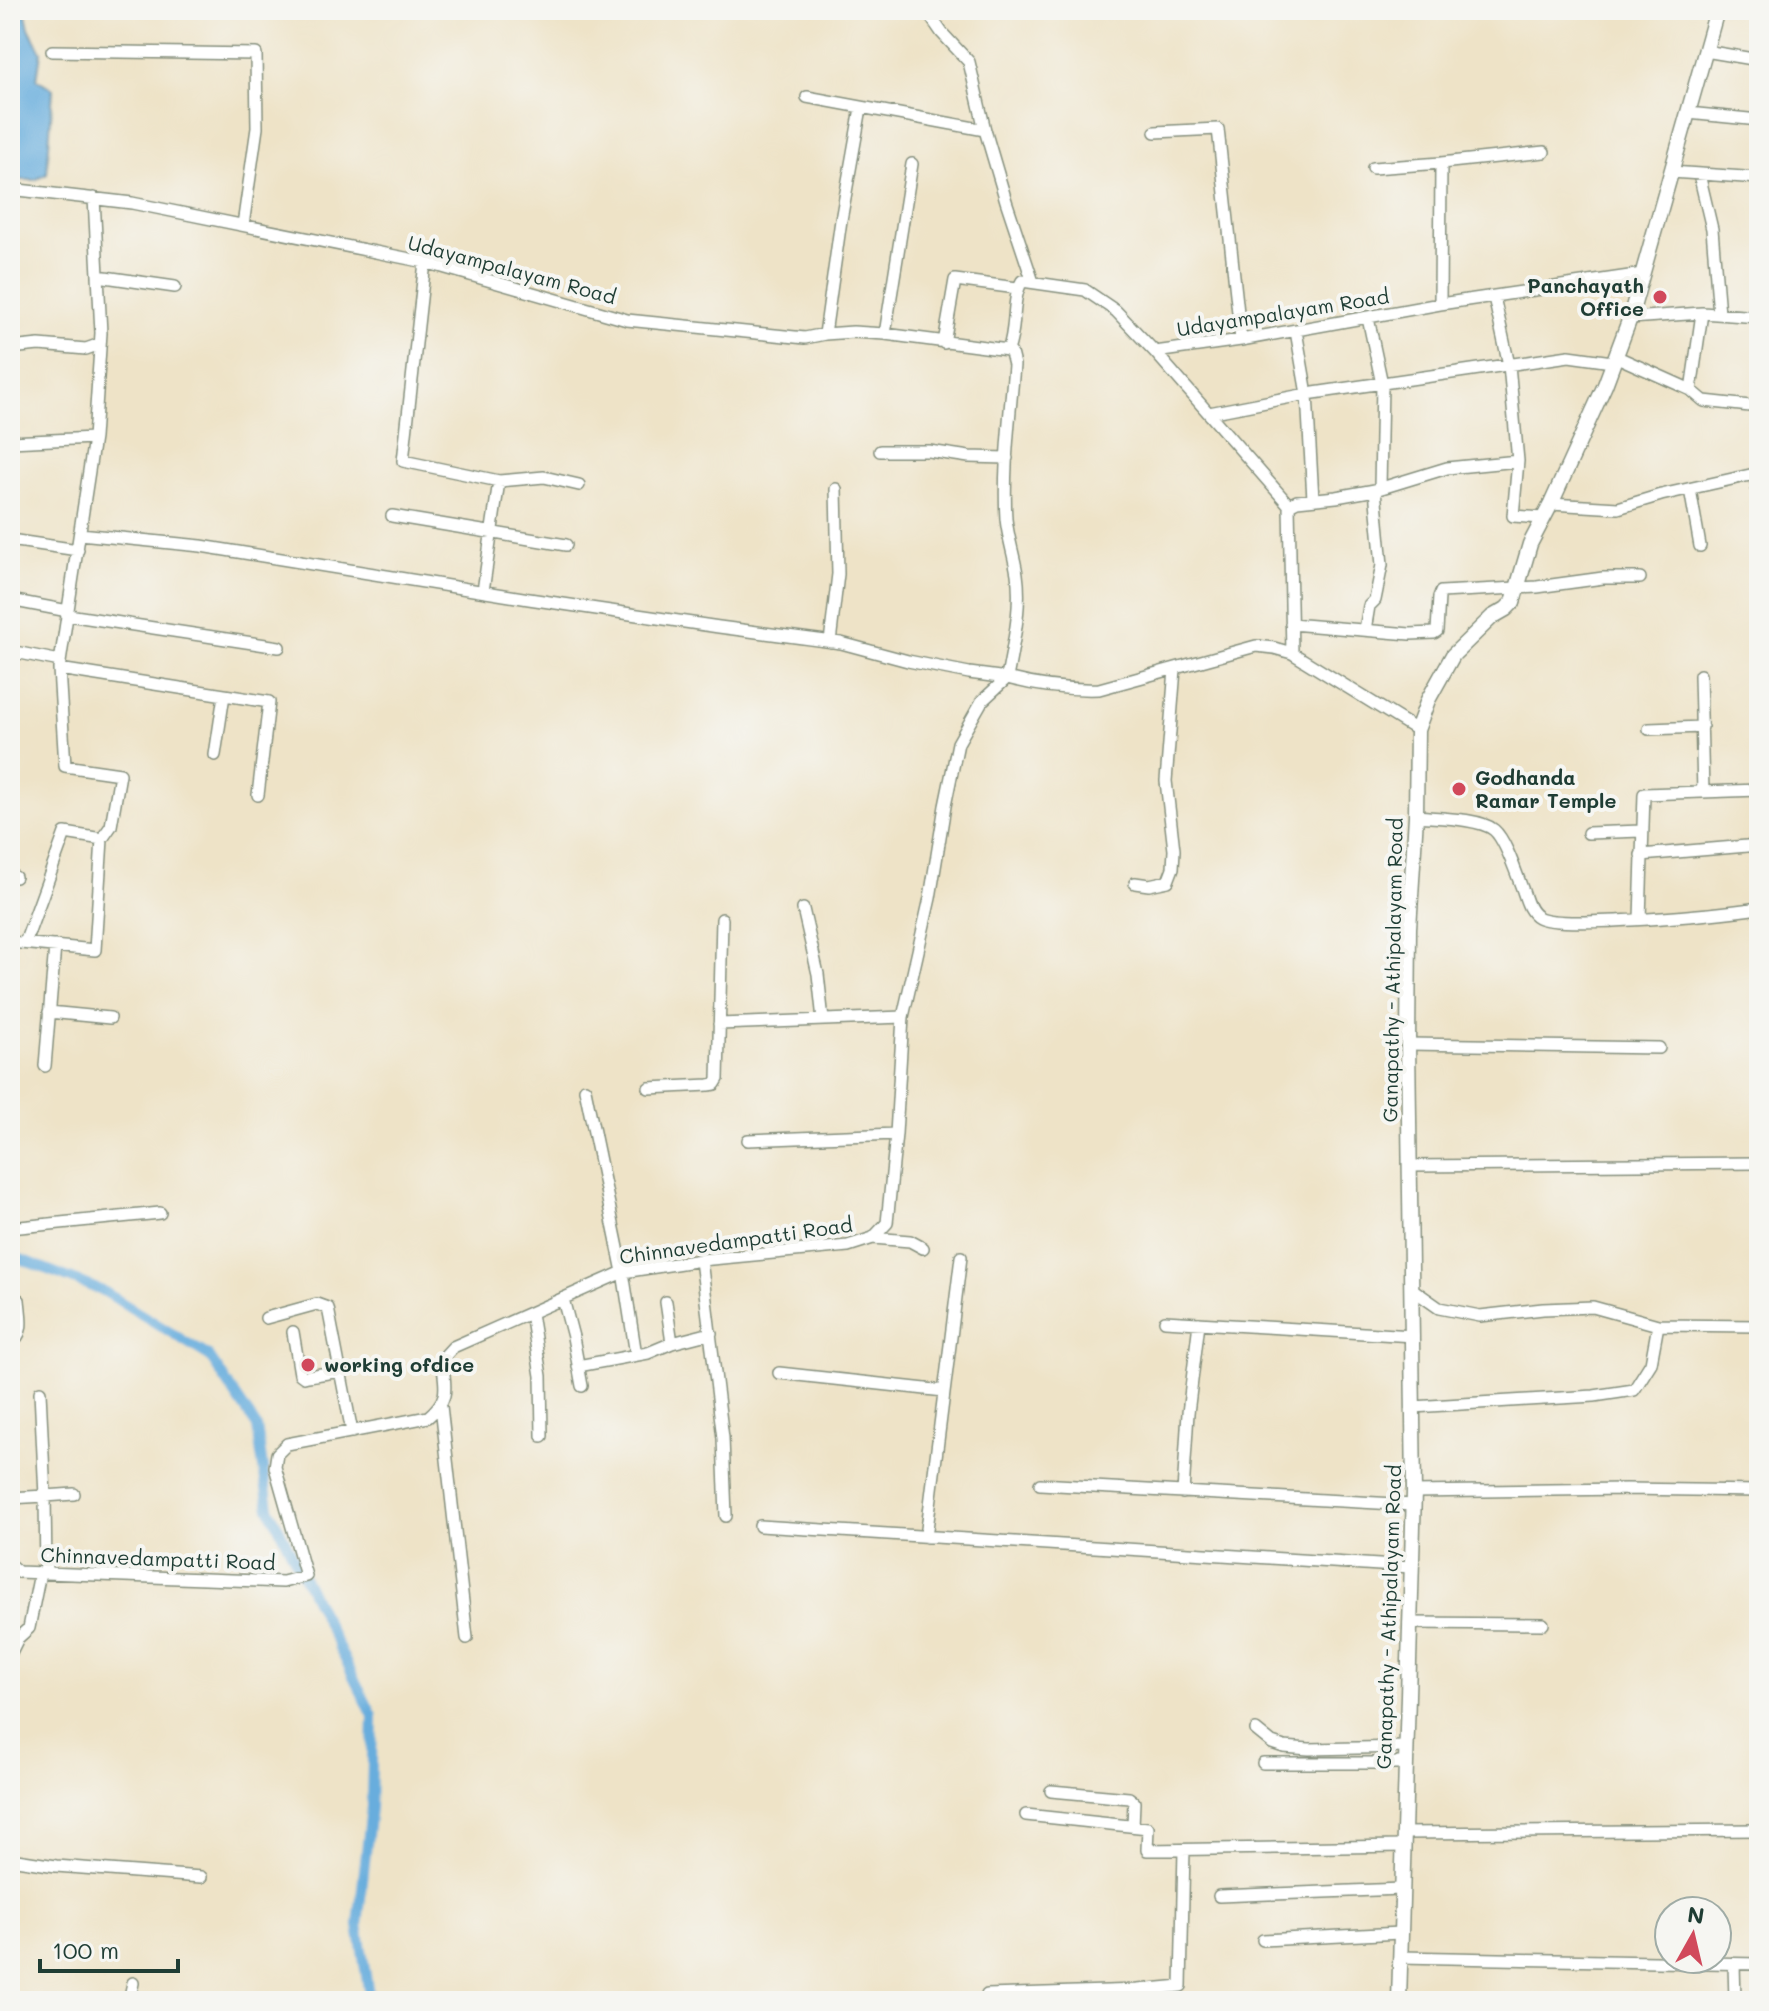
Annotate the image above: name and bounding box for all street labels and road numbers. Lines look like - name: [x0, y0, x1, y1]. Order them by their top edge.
- street label: Udayampalayam Road: [405, 229, 619, 309]
- street label: Udayampalayam Road: [1175, 282, 1391, 342]
- street label: Ganapathy - Athipalayam Road: [1376, 817, 1408, 1123]
- street label: Chinnavedampatti Road: [618, 1211, 854, 1269]
- street label: Ganapathy - Athipalayam Road: [1370, 1464, 1406, 1770]
- street label: Chinnavedampatti Road: [40, 1541, 276, 1575]

